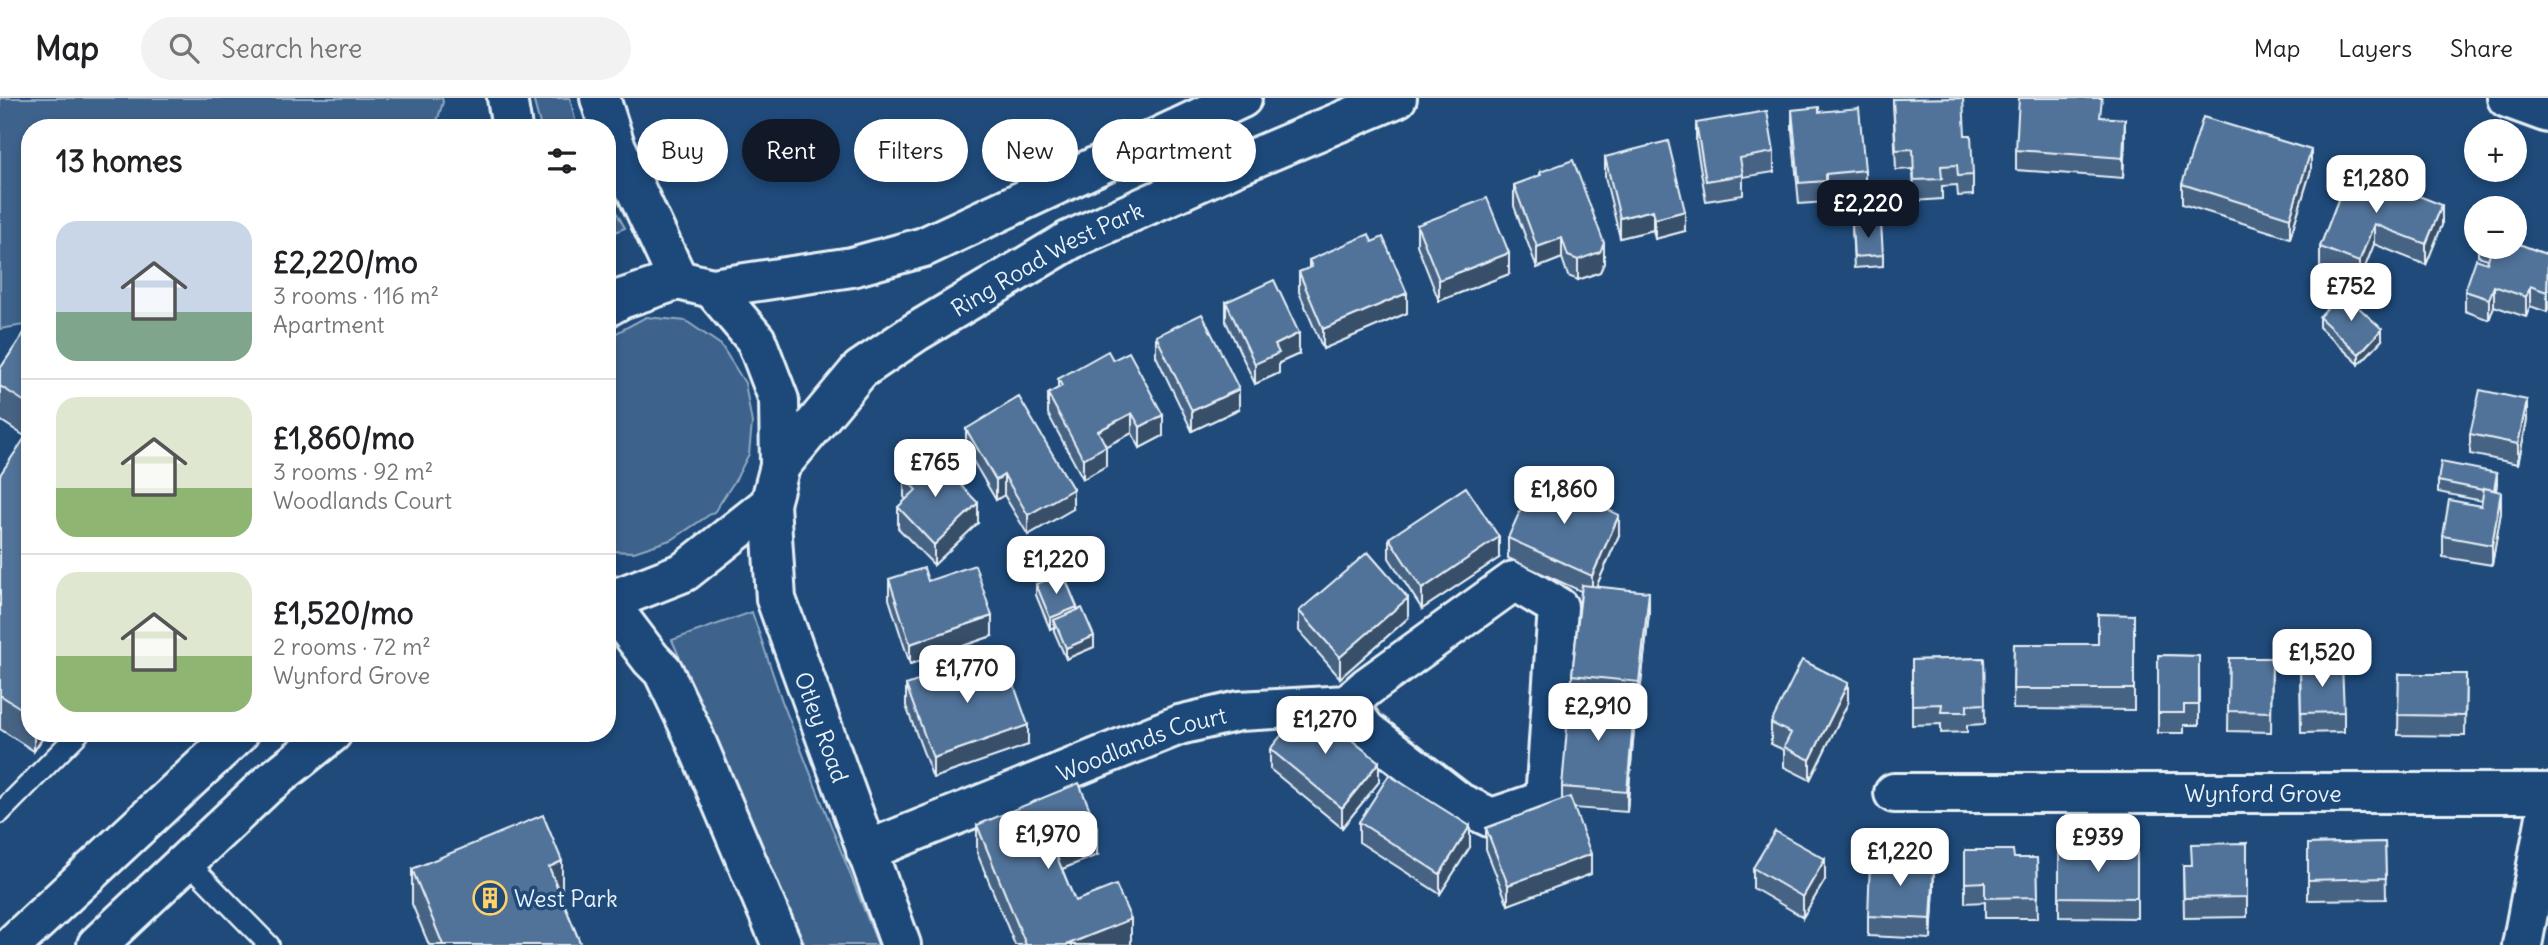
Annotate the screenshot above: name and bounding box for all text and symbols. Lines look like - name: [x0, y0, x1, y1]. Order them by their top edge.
- search box: [141, 17, 631, 80]
- text: Map: [35, 27, 99, 69]
- icon: search: [165, 29, 203, 67]
- text: Search here: [221, 32, 362, 65]
- text: Map: [2254, 33, 2300, 63]
- text: Layers: [2338, 33, 2412, 63]
- text: Share: [2450, 33, 2513, 63]
- chip: Buy: [637, 119, 728, 182]
- chip: Rent: [742, 119, 840, 182]
- chip: Filters: [854, 119, 968, 182]
- chip: New: [982, 119, 1078, 182]
- chip: Apartment: [1092, 119, 1256, 182]
- map controls: [2464, 119, 2527, 259]
- button: +: [2464, 119, 2527, 182]
- text: 13 homes: [56, 142, 182, 180]
- icon: filters: [543, 142, 581, 180]
- pin: £1,280: [2319, 156, 2433, 215]
- text: £1,280: [2343, 163, 2410, 192]
- pin: £2,220: [1811, 180, 1925, 240]
- text: £2,220: [1833, 188, 1903, 217]
- street label: Ring Road West Park: [946, 195, 1147, 322]
- button: −: [2464, 196, 2527, 259]
- text: £2,220/mo: [273, 243, 418, 281]
- icon: home: [112, 249, 196, 333]
- pin: £752: [2310, 264, 2392, 323]
- text: £752: [2326, 271, 2376, 300]
- text: 3 rooms · 116 m²: [273, 281, 439, 310]
- text: Apartment: [273, 310, 385, 339]
- text: £1,860/mo: [273, 419, 415, 457]
- icon: home: [112, 425, 196, 509]
- pin: £765: [894, 440, 976, 499]
- text: £765: [910, 447, 960, 476]
- text: 3 rooms · 92 m²: [273, 457, 433, 486]
- pin: £1,860: [1507, 466, 1621, 526]
- text: £1,860: [1530, 474, 1598, 503]
- text: Woodlands Court: [273, 486, 452, 515]
- pin: £1,220: [999, 536, 1113, 596]
- text: £1,220: [1023, 544, 1089, 573]
- text: £1,520/mo: [273, 594, 414, 632]
- icon: home: [112, 600, 196, 684]
- pin: £1,520: [2265, 630, 2379, 689]
- text: 2 rooms · 72 m²: [273, 632, 431, 661]
- text: £1,520: [2289, 637, 2355, 666]
- pin: £1,770: [910, 646, 1024, 705]
- text: £1,770: [935, 653, 999, 682]
- text: Wynford Grove: [273, 661, 430, 690]
- street label: Otley Road: [789, 667, 855, 786]
- pin: £2,910: [1541, 684, 1655, 743]
- text: £2,910: [1564, 691, 1632, 720]
- pin: £1,270: [1268, 696, 1382, 756]
- street label: Woodlands Court: [1052, 700, 1229, 787]
- text: £1,270: [1292, 704, 1358, 733]
- street label: Wynford Grove: [2184, 779, 2342, 808]
- pin: £1,970: [991, 812, 1105, 871]
- pin: £939: [2057, 814, 2139, 874]
- text: £1,970: [1015, 819, 1081, 848]
- text: £939: [2072, 822, 2124, 851]
- pin: £1,220: [1843, 828, 1957, 888]
- text: £1,220: [1867, 836, 1933, 865]
- building icon: West Park: [471, 879, 509, 917]
- place label: West Park: [514, 884, 618, 913]

